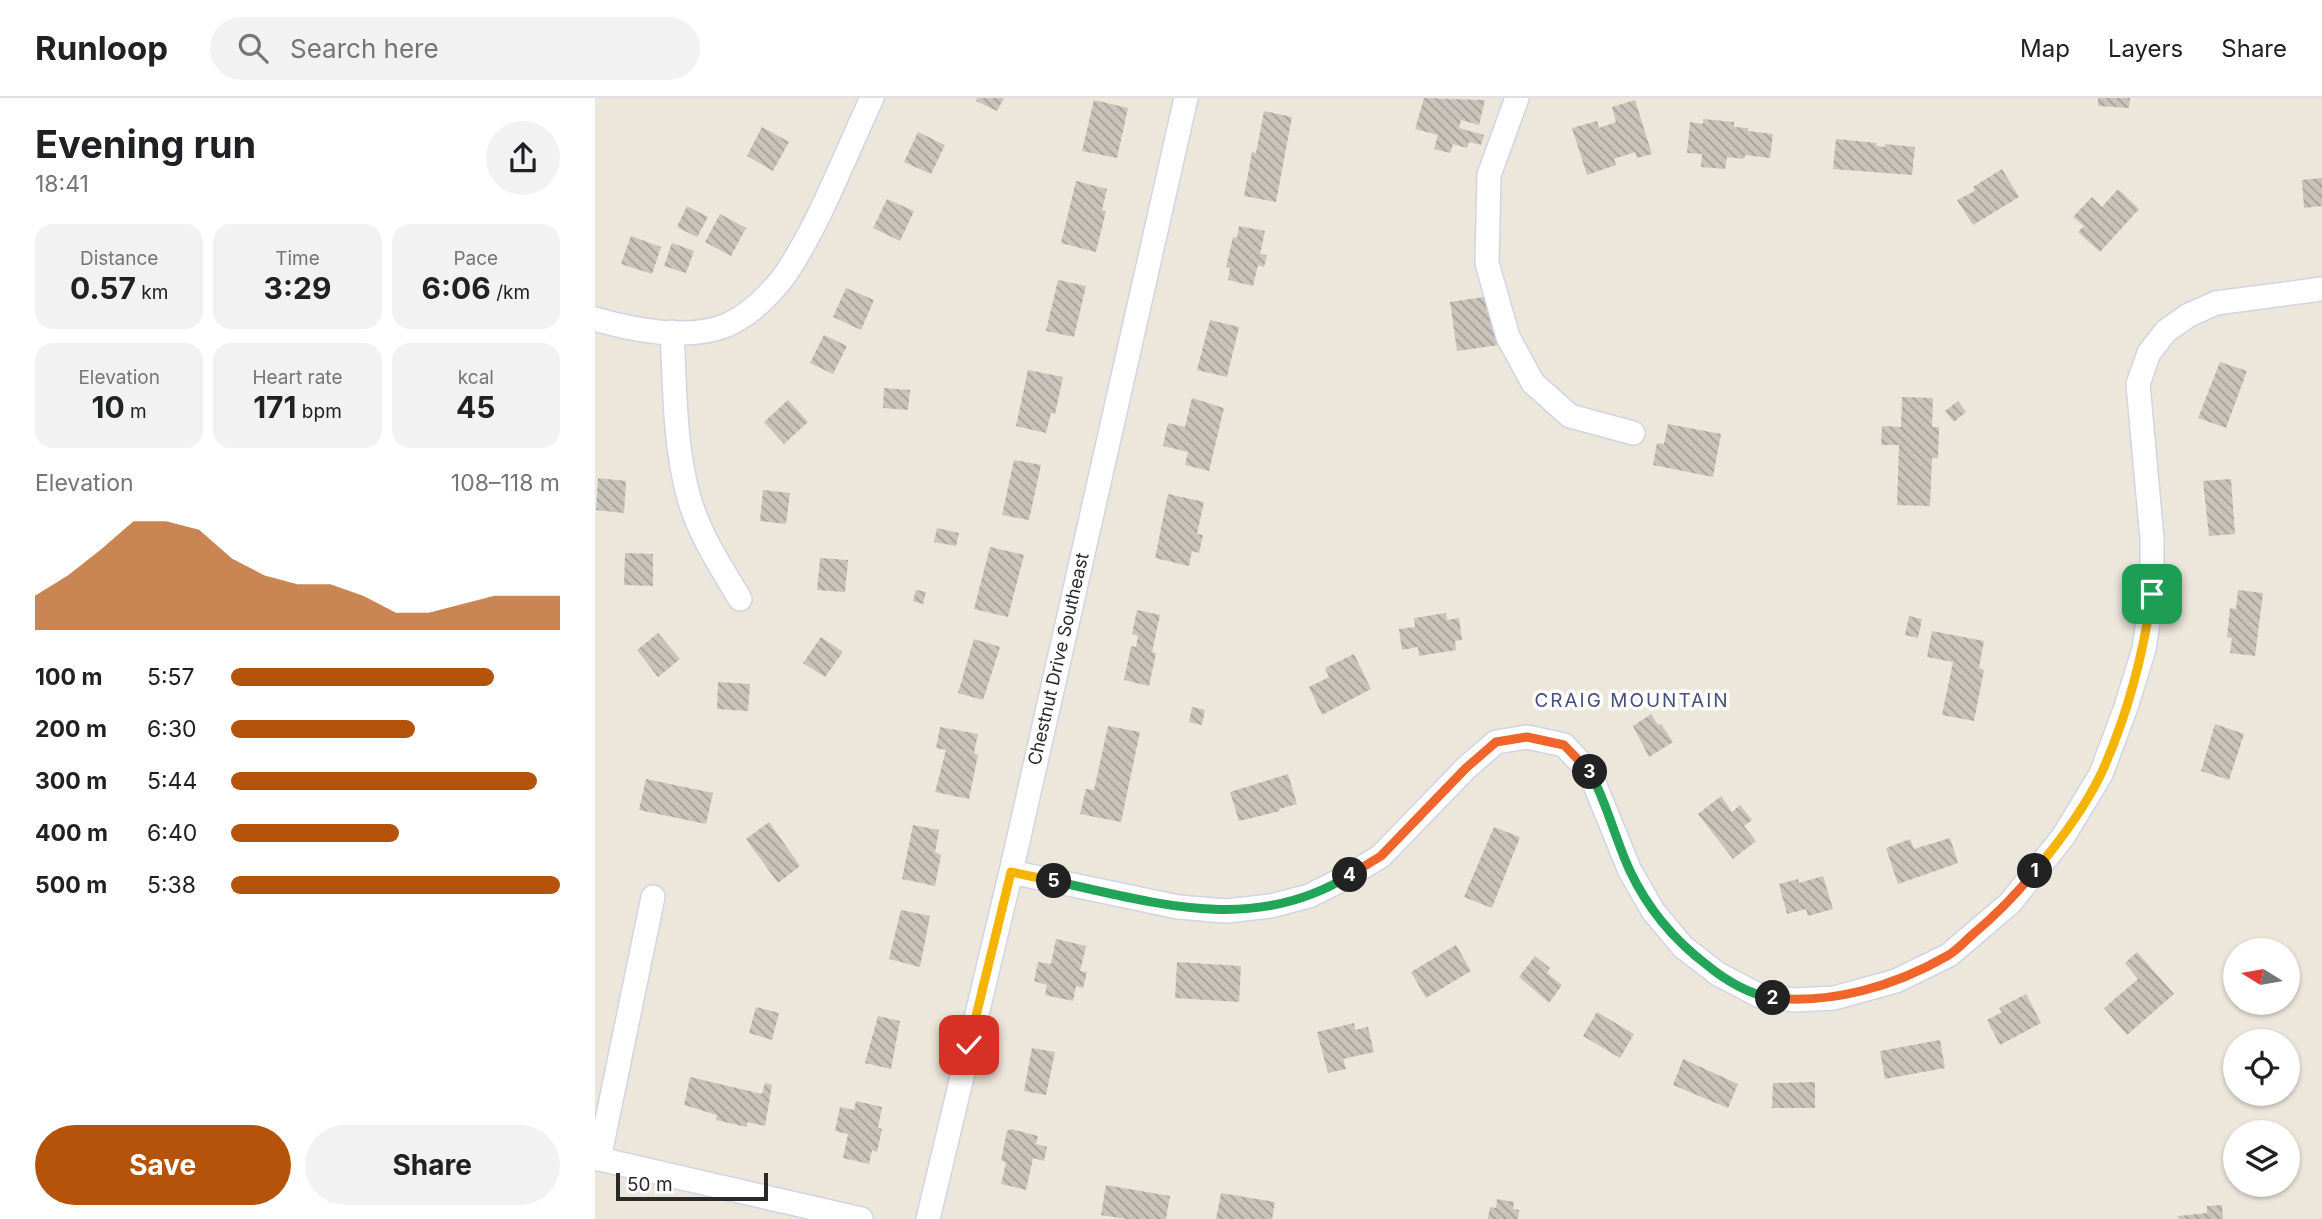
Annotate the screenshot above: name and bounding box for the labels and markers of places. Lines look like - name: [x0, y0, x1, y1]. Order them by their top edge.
- pin: [2122, 564, 2182, 624]
- pin: 3: [1573, 754, 1607, 790]
- pin: 1: [2017, 854, 2053, 888]
- pin: 4: [1333, 858, 1367, 892]
- pin: 5: [1037, 864, 1071, 898]
- pin: 2: [1755, 981, 1791, 1016]
- pin: [939, 1015, 999, 1075]

